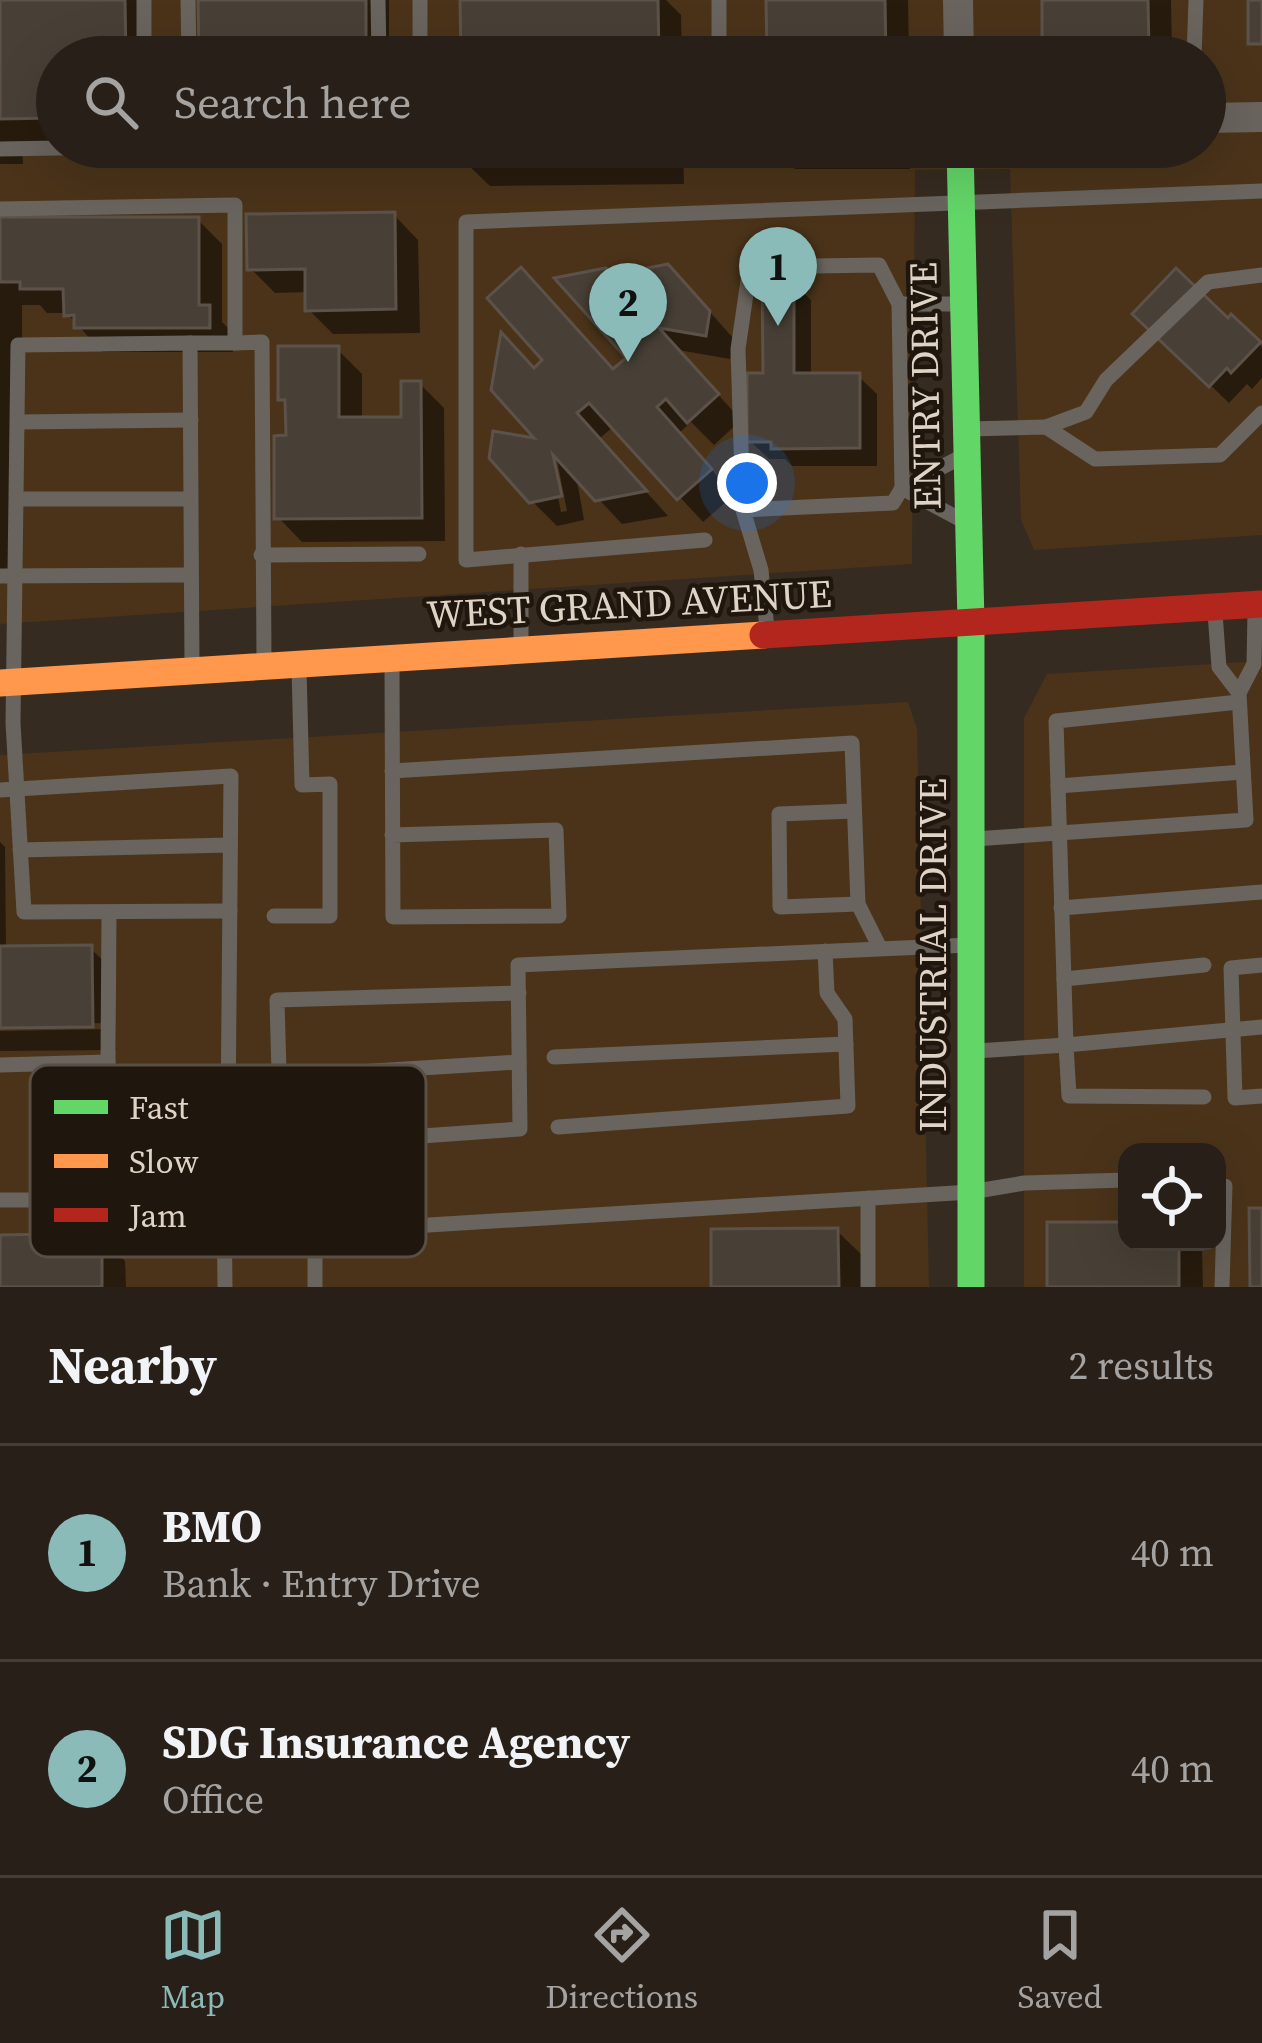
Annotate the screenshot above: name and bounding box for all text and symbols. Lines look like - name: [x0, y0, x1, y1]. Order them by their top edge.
- search box: [36, 36, 1226, 168]
- icon: search: [78, 69, 144, 135]
- text: Search here: [174, 71, 411, 133]
- pin: 1: [739, 227, 817, 326]
- street label: ENTRY DRIVE: [896, 262, 954, 510]
- pin: 2: [589, 263, 667, 362]
- your location: [717, 453, 777, 513]
- street label: WEST GRAND AVENUE: [425, 567, 833, 641]
- street label: INDUSTRIAL DRIVE: [906, 778, 959, 1132]
- legend: [30, 1065, 426, 1257]
- text: Fast: [129, 1085, 189, 1130]
- text: Slow: [129, 1139, 199, 1184]
- map controls: [1118, 1143, 1226, 1251]
- button: locate: [1118, 1143, 1226, 1251]
- text: Jam: [128, 1193, 187, 1238]
- text: Nearby: [48, 1330, 217, 1400]
- text: 2 results: [1069, 1339, 1214, 1392]
- text: BMO: [162, 1495, 262, 1557]
- text: 1: [76, 1526, 98, 1579]
- text: 40 m: [1131, 1526, 1214, 1579]
- text: Bank · Entry Drive: [162, 1557, 481, 1610]
- text: SDG Insurance Agency: [162, 1711, 630, 1773]
- text: 2: [76, 1742, 98, 1795]
- text: 40 m: [1131, 1742, 1214, 1795]
- text: Office: [162, 1773, 264, 1826]
- tab: Map: [160, 1902, 226, 2019]
- tab: Directions: [545, 1902, 698, 2019]
- tab: Saved: [1018, 1902, 1102, 2019]

